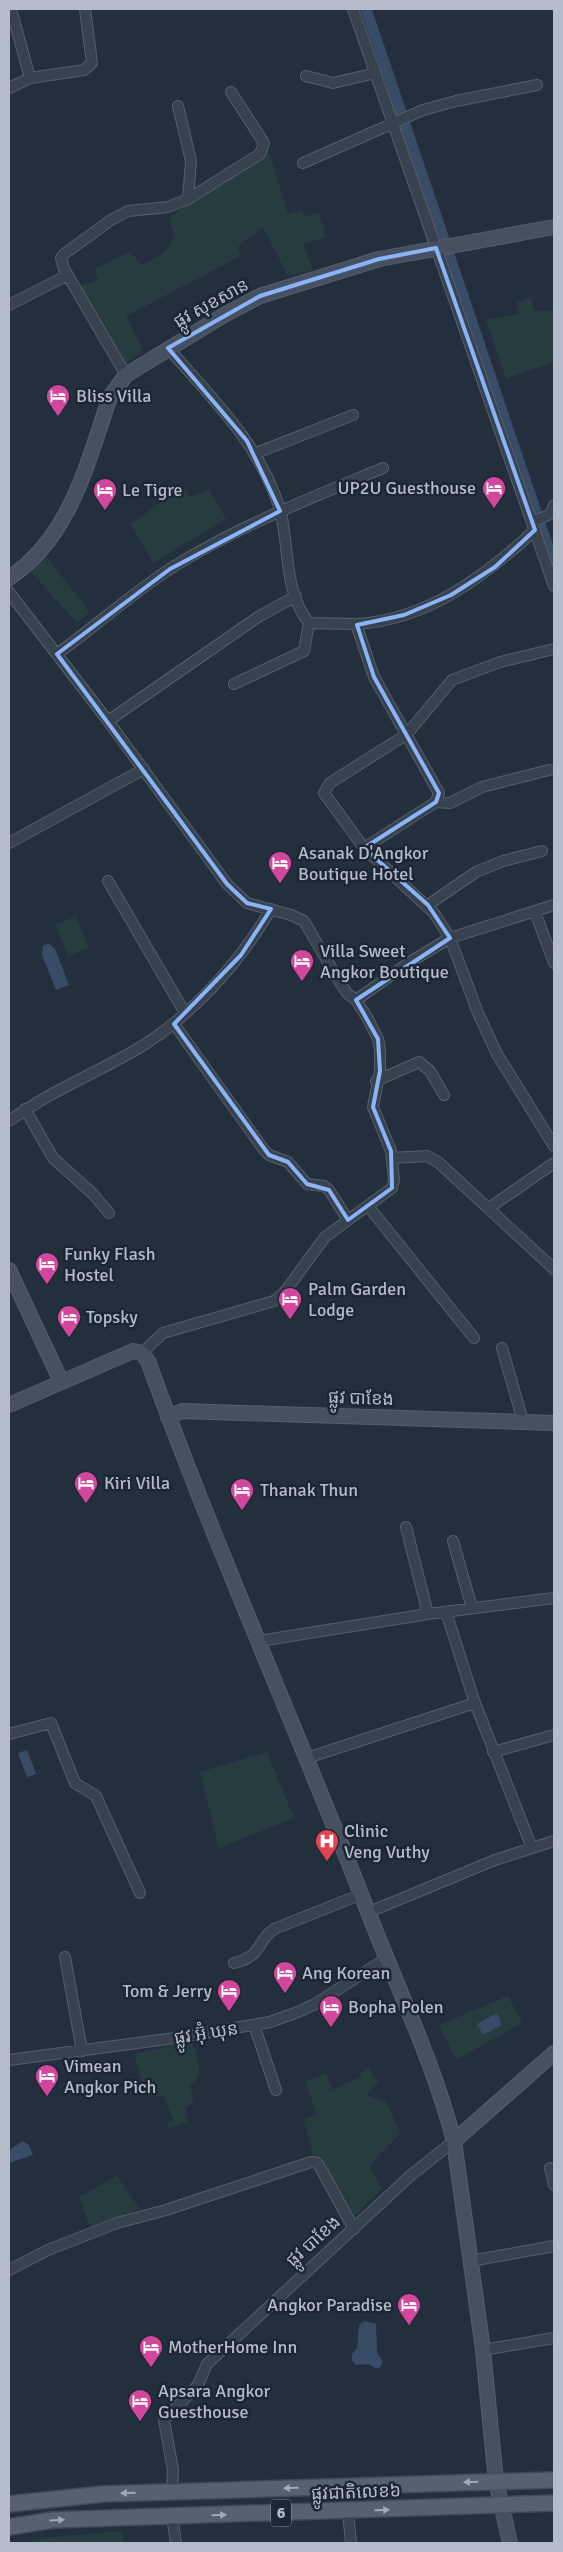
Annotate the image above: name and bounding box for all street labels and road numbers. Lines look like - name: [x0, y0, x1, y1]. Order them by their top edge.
- street label: ផ្លូវ សុខសាន: [169, 273, 255, 337]
- street label: ផ្លូវ បាខែង: [327, 1386, 394, 1415]
- street label: ផ្លូវ អ៊ុំ ឃុន: [172, 2015, 241, 2054]
- street label: ផ្លូវ បាខែង: [281, 2211, 348, 2275]
- street label: ផ្លូវជាតិលេខ៦: [311, 2479, 402, 2510]
- road number: 6: [271, 2500, 291, 2526]

